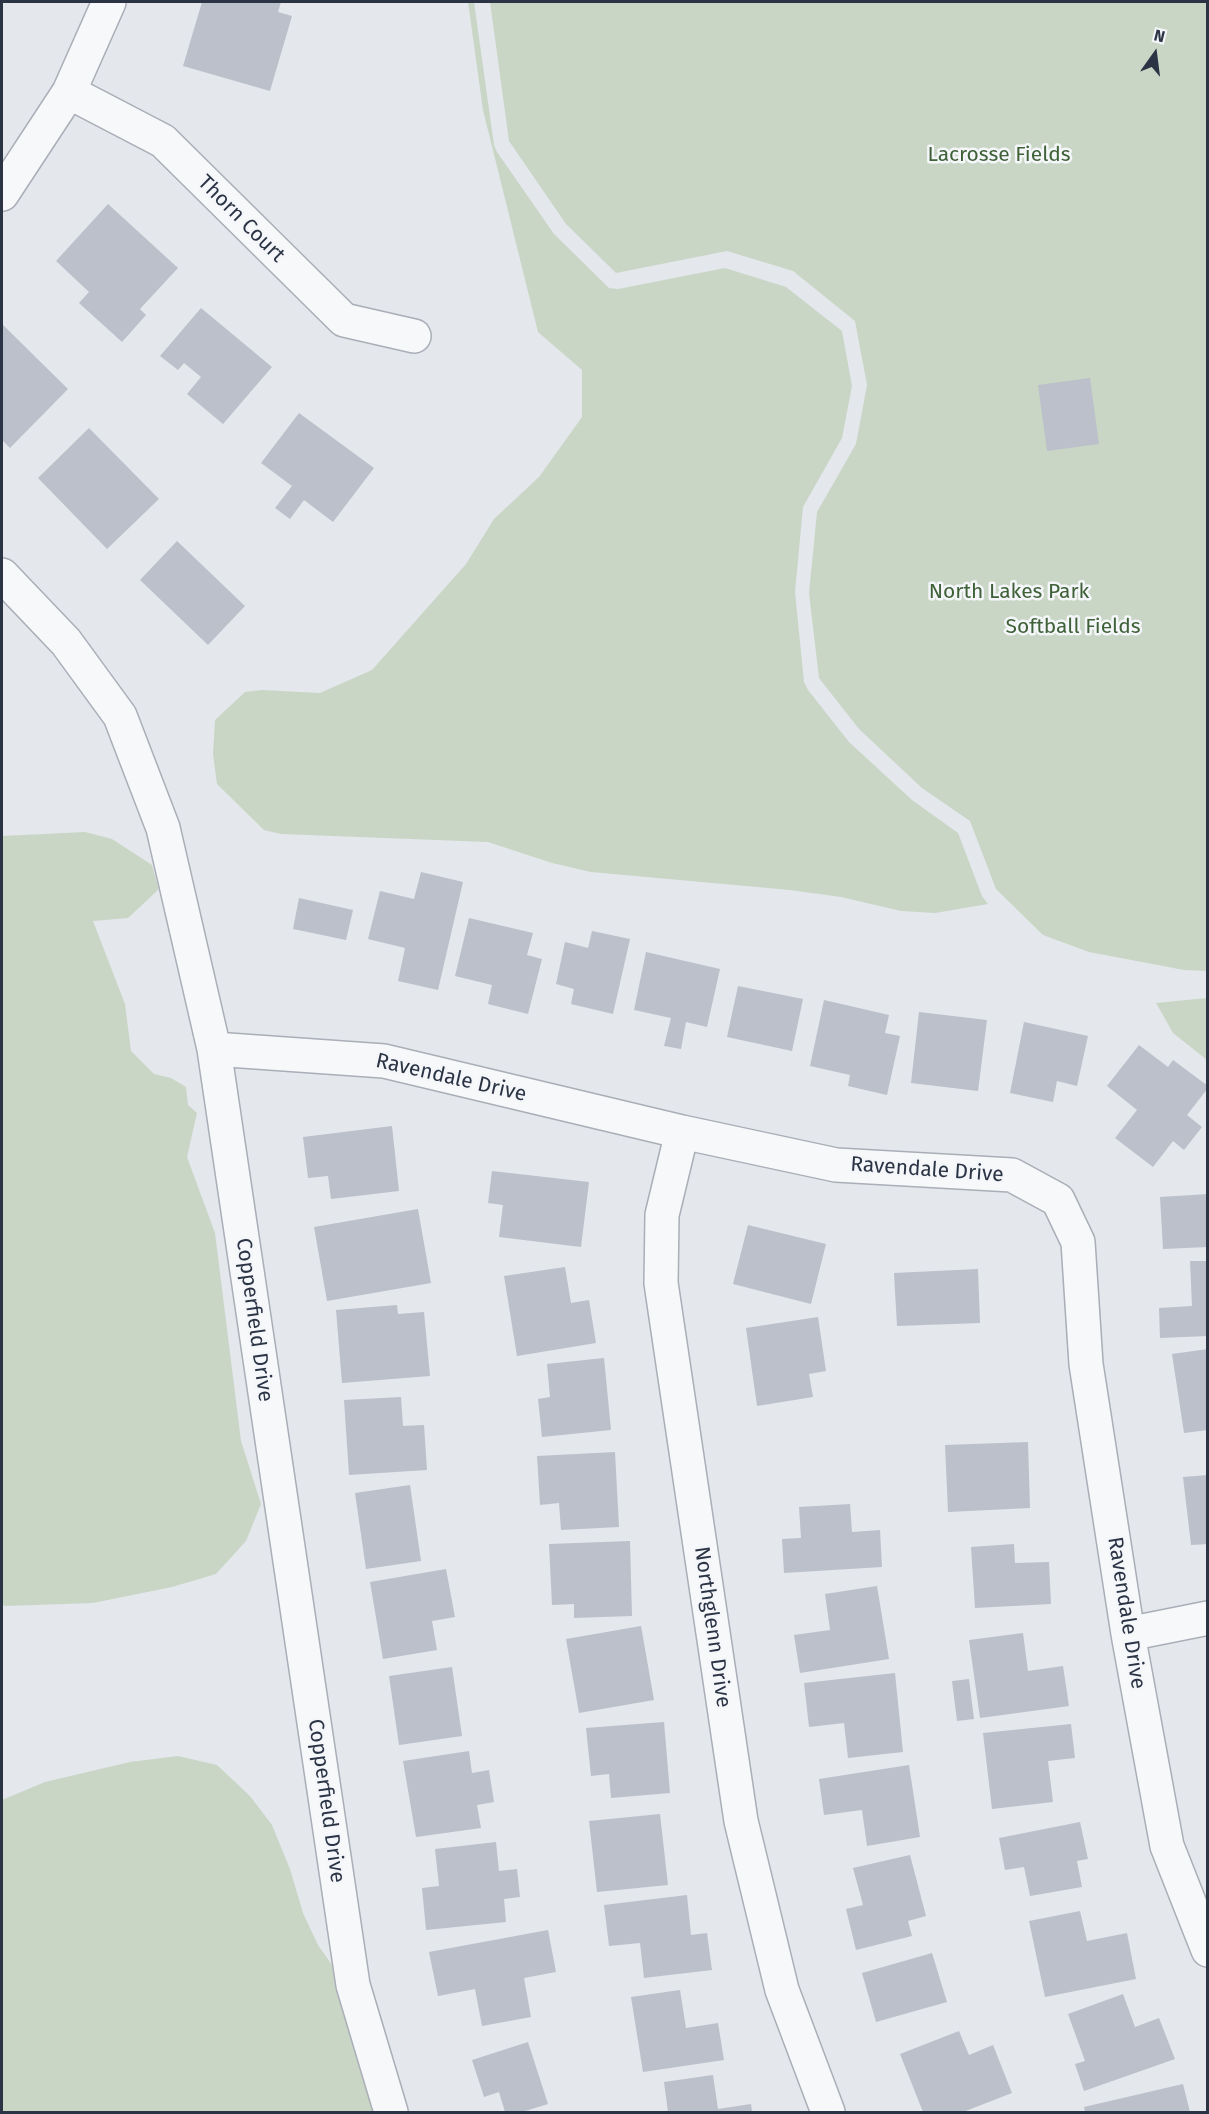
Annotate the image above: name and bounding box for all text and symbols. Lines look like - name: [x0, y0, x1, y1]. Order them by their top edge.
- north arrow: [1125, 24, 1185, 84]
- text: N: [1152, 26, 1167, 47]
- park label: Lacrosse Fields: [927, 142, 1071, 168]
- street label: Thorn Court: [192, 170, 290, 268]
- park label: North Lakes Park: [929, 579, 1089, 605]
- park label: Softball Fields: [1005, 614, 1141, 640]
- street label: Ravendale Drive: [373, 1048, 529, 1108]
- street label: Ravendale Drive: [849, 1152, 1005, 1188]
- street label: Copperfield Drive: [230, 1237, 278, 1403]
- street label: Ravendale Drive: [1102, 1535, 1150, 1691]
- street label: Northglenn Drive: [688, 1545, 736, 1709]
- street label: Copperfield Drive: [302, 1718, 350, 1884]

